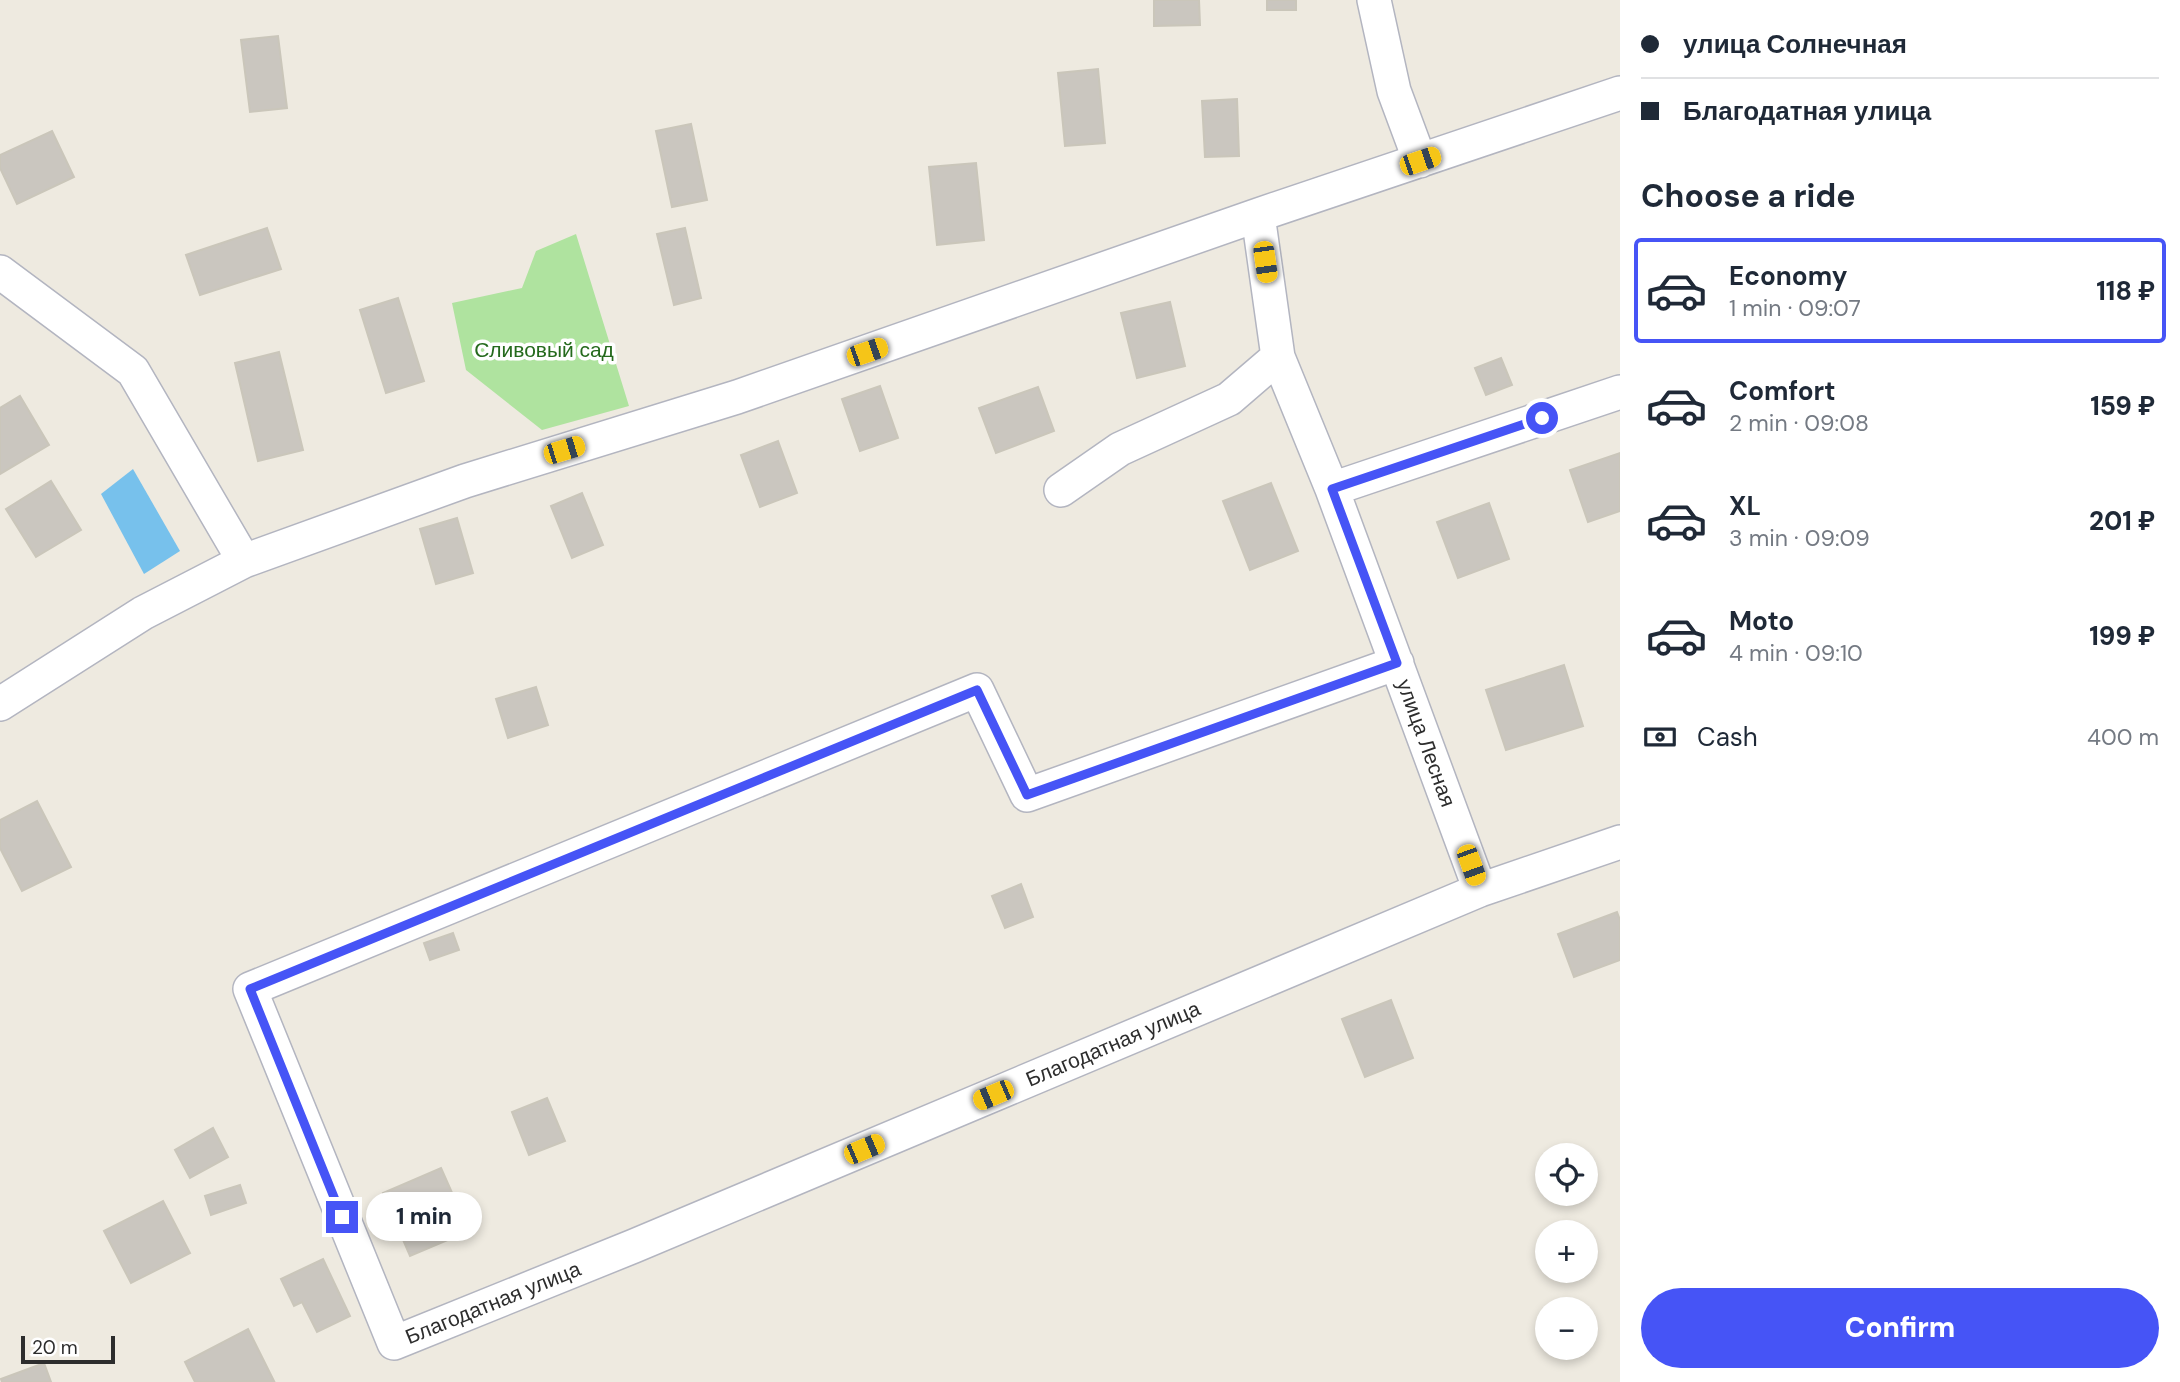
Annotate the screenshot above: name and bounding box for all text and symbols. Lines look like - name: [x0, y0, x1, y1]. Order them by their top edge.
- text: улица Солнечная: [1683, 27, 1907, 61]
- text: Благодатная улица: [1683, 94, 1931, 128]
- car: [1397, 144, 1444, 178]
- text: Choose a ride: [1641, 175, 1856, 217]
- car: [1252, 240, 1279, 284]
- icon: car: [1645, 259, 1708, 322]
- text: Economy: [1729, 259, 1847, 293]
- text: 118 ₽: [2096, 274, 2155, 308]
- text: 1 min · 09:07: [1729, 293, 1861, 323]
- car: [844, 335, 891, 369]
- park label: Сливовый сад: [474, 336, 614, 364]
- icon: car: [1645, 374, 1708, 437]
- text: Comfort: [1729, 374, 1835, 408]
- text: 159 ₽: [2090, 389, 2155, 423]
- route start: [1526, 402, 1558, 434]
- text: 2 min · 09:08: [1729, 408, 1869, 438]
- car: [541, 434, 588, 466]
- icon: car: [1645, 489, 1708, 552]
- text: XL: [1729, 489, 1761, 523]
- text: 201 ₽: [2089, 504, 2155, 538]
- text: 3 min · 09:09: [1729, 523, 1870, 553]
- icon: car: [1645, 604, 1708, 667]
- text: Moto: [1729, 604, 1794, 638]
- text: 199 ₽: [2089, 619, 2155, 653]
- text: 4 min · 09:10: [1729, 638, 1863, 668]
- street label: улица Лесная: [1390, 675, 1462, 811]
- icon: cash: [1641, 718, 1679, 756]
- text: Cash: [1697, 720, 1758, 754]
- text: 400 m: [2087, 722, 2159, 752]
- car: [1454, 842, 1489, 888]
- street label: Благодатная улица: [1021, 994, 1205, 1093]
- car: [970, 1077, 1017, 1113]
- car: [841, 1131, 888, 1167]
- map controls: [1535, 1143, 1598, 1360]
- button: locate: [1535, 1143, 1598, 1206]
- callout: 1 min: [366, 1192, 482, 1242]
- route end: [326, 1201, 358, 1233]
- text: 1 min: [396, 1201, 452, 1231]
- button: +: [1535, 1220, 1598, 1283]
- street label: Благодатная улица: [401, 1255, 585, 1351]
- button: Confirm: [1641, 1288, 2159, 1368]
- button: −: [1535, 1297, 1598, 1360]
- scale bar: [21, 1333, 116, 1365]
- text: 20 m: [32, 1335, 78, 1360]

